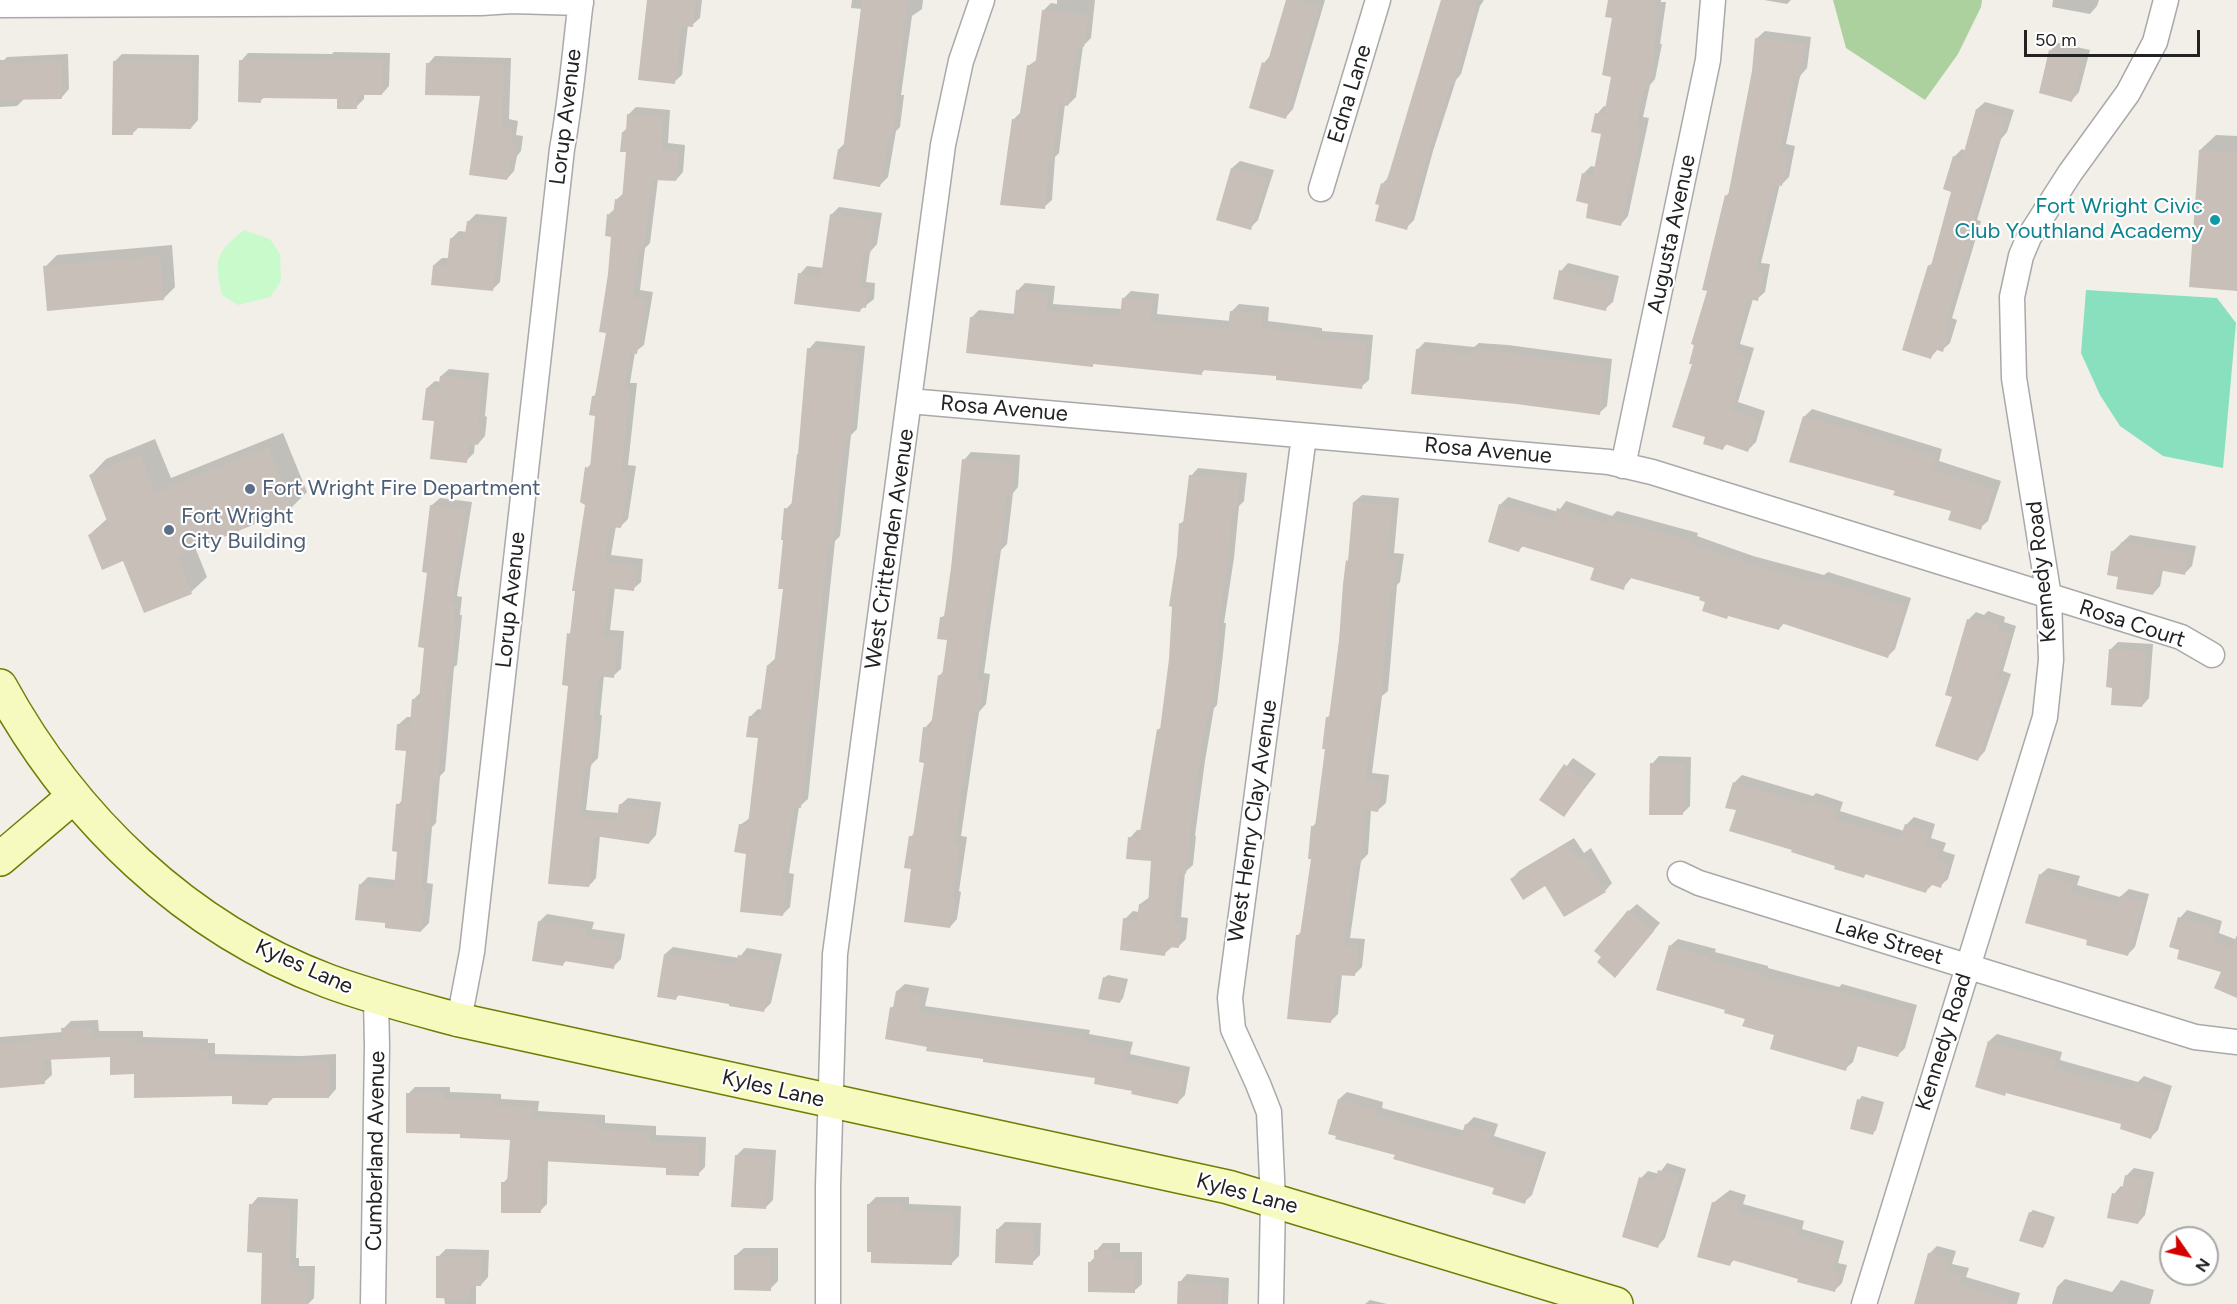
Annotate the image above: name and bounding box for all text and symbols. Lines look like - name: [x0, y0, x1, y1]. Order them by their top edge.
- scale bar: [2027, 18, 2202, 56]
- text: 50 m: [2035, 29, 2077, 51]
- street label: Edna Lane: [1322, 41, 1378, 147]
- street label: Lorup Avenue: [545, 48, 587, 186]
- street label: Augusta Avenue: [1642, 152, 1702, 316]
- place label: Fort Wright Civic Club Youthland Academy: [1955, 194, 2203, 246]
- marker: Fort Wright Civic Club Youthland Academy: [2208, 213, 2222, 227]
- street label: Rosa Avenue: [939, 390, 1069, 428]
- street label: West Crittenden Avenue: [860, 427, 920, 671]
- street label: Rosa Avenue: [1423, 432, 1553, 470]
- place label: Fort Wright Fire Department: [262, 476, 541, 502]
- marker: Fort Wright Fire Department: [243, 482, 257, 496]
- street label: Kennedy Road: [2021, 500, 2063, 644]
- place label: Fort Wright City Building: [181, 504, 306, 556]
- marker: Fort Wright City Building: [162, 523, 176, 537]
- street label: Lorup Avenue: [491, 531, 531, 669]
- street label: Rosa Court: [2076, 594, 2188, 654]
- street label: West Henry Clay Avenue: [1223, 698, 1283, 944]
- street label: Lake Street: [1832, 913, 1946, 971]
- street label: Kyles Lane: [251, 934, 357, 1000]
- street label: Kennedy Road: [1911, 970, 1977, 1114]
- street label: Cumberland Avenue: [361, 1051, 391, 1251]
- street label: Kyles Lane: [719, 1064, 827, 1114]
- street label: Kyles Lane: [1193, 1168, 1301, 1220]
- north arrow: [2159, 1226, 2219, 1286]
- text: N: [2191, 1255, 2214, 1276]

